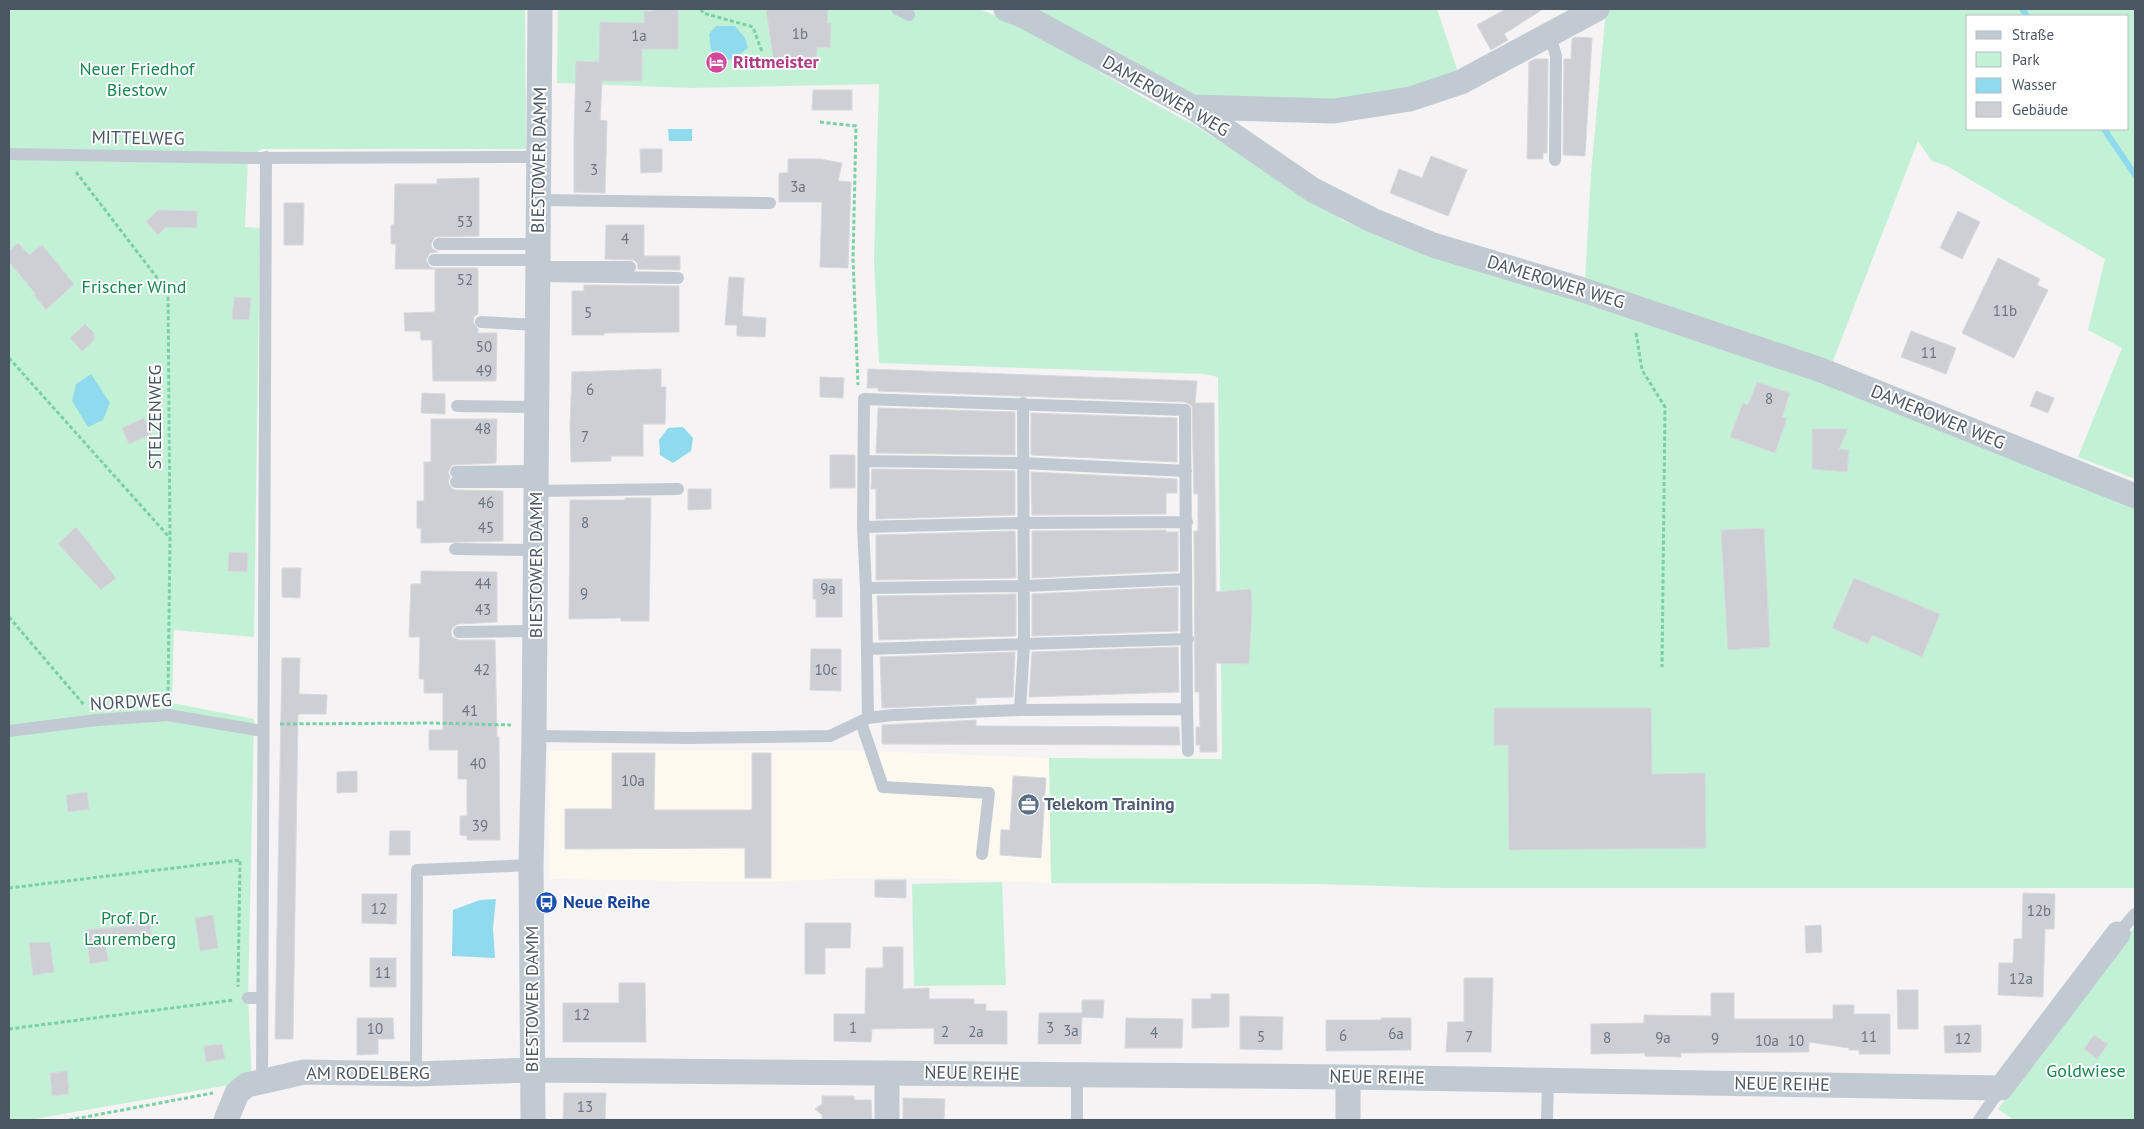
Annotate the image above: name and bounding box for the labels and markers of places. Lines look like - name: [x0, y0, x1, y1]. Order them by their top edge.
- hotel icon: Rittmeister: [705, 50, 729, 74]
- place label: Rittmeister: [733, 50, 820, 73]
- office icon: Telekom Training: [1016, 792, 1040, 816]
- place label: Telekom Training: [1044, 792, 1175, 815]
- bus stop icon: Neue Reihe: [535, 890, 559, 914]
- place label: Neue Reihe: [563, 890, 650, 913]

